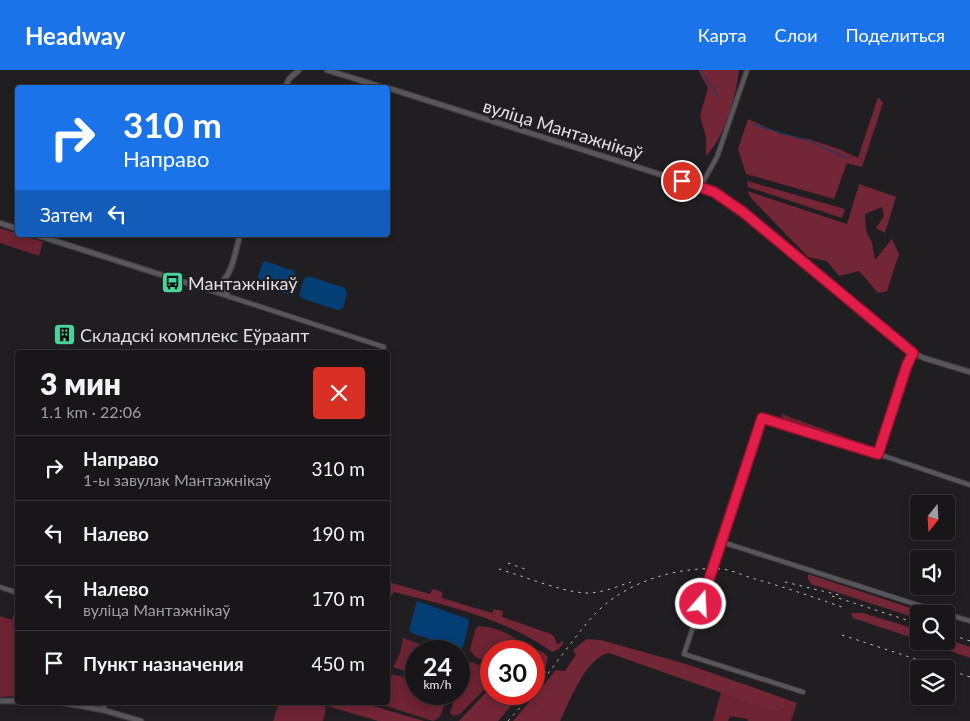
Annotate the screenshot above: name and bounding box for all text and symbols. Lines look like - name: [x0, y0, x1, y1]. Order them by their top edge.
- text: Headway: [25, 21, 125, 50]
- text: Карта: [698, 24, 746, 46]
- text: Слои: [774, 24, 818, 46]
- text: Поделиться: [846, 24, 945, 46]
- street label: вуліца Мантажнікаў: [480, 94, 646, 164]
- text: 310 m: [123, 103, 222, 145]
- icon: right: [40, 105, 105, 170]
- text: Направо: [123, 145, 209, 172]
- pin: [661, 160, 703, 202]
- icon: arrive: [668, 167, 696, 195]
- icon: left: [103, 200, 131, 228]
- text: Затем: [40, 203, 93, 226]
- bus stop icon: Мантажнікаў: [160, 271, 184, 295]
- place label: Мантажнікаў: [188, 272, 298, 294]
- building icon: Складскі комплекс Еўраапт: [52, 323, 76, 347]
- place label: Складскі комплекс Еўраапт: [80, 324, 309, 346]
- text: 3 мин: [40, 365, 121, 401]
- button: close: [313, 367, 365, 419]
- text: 1.1 km · 22:06: [40, 402, 141, 421]
- text: Направо: [83, 447, 159, 470]
- icon: right: [40, 454, 68, 482]
- text: 310 m: [311, 457, 365, 480]
- text: 1-ы завулак Мантажнікаў: [83, 470, 271, 489]
- north arrow: [910, 495, 955, 540]
- map controls: [910, 495, 955, 705]
- icon: left: [40, 519, 68, 547]
- text: Налево: [83, 522, 149, 545]
- text: 190 m: [311, 522, 365, 545]
- button: sound: [910, 550, 955, 595]
- text: Налево: [83, 577, 149, 600]
- position arrow: [674, 577, 726, 629]
- icon: left: [40, 584, 68, 612]
- text: 170 m: [311, 587, 365, 610]
- text: вуліца Мантажнікаў: [83, 600, 230, 619]
- button: search: [910, 605, 955, 650]
- speed limit sign: 30: [480, 640, 545, 705]
- icon: arrive: [40, 649, 68, 677]
- text: 24: [423, 651, 452, 681]
- text: Пункт назначения: [83, 652, 244, 675]
- text: 450 m: [311, 652, 365, 675]
- button: layers: [910, 660, 955, 705]
- text: km/h: [423, 677, 452, 692]

